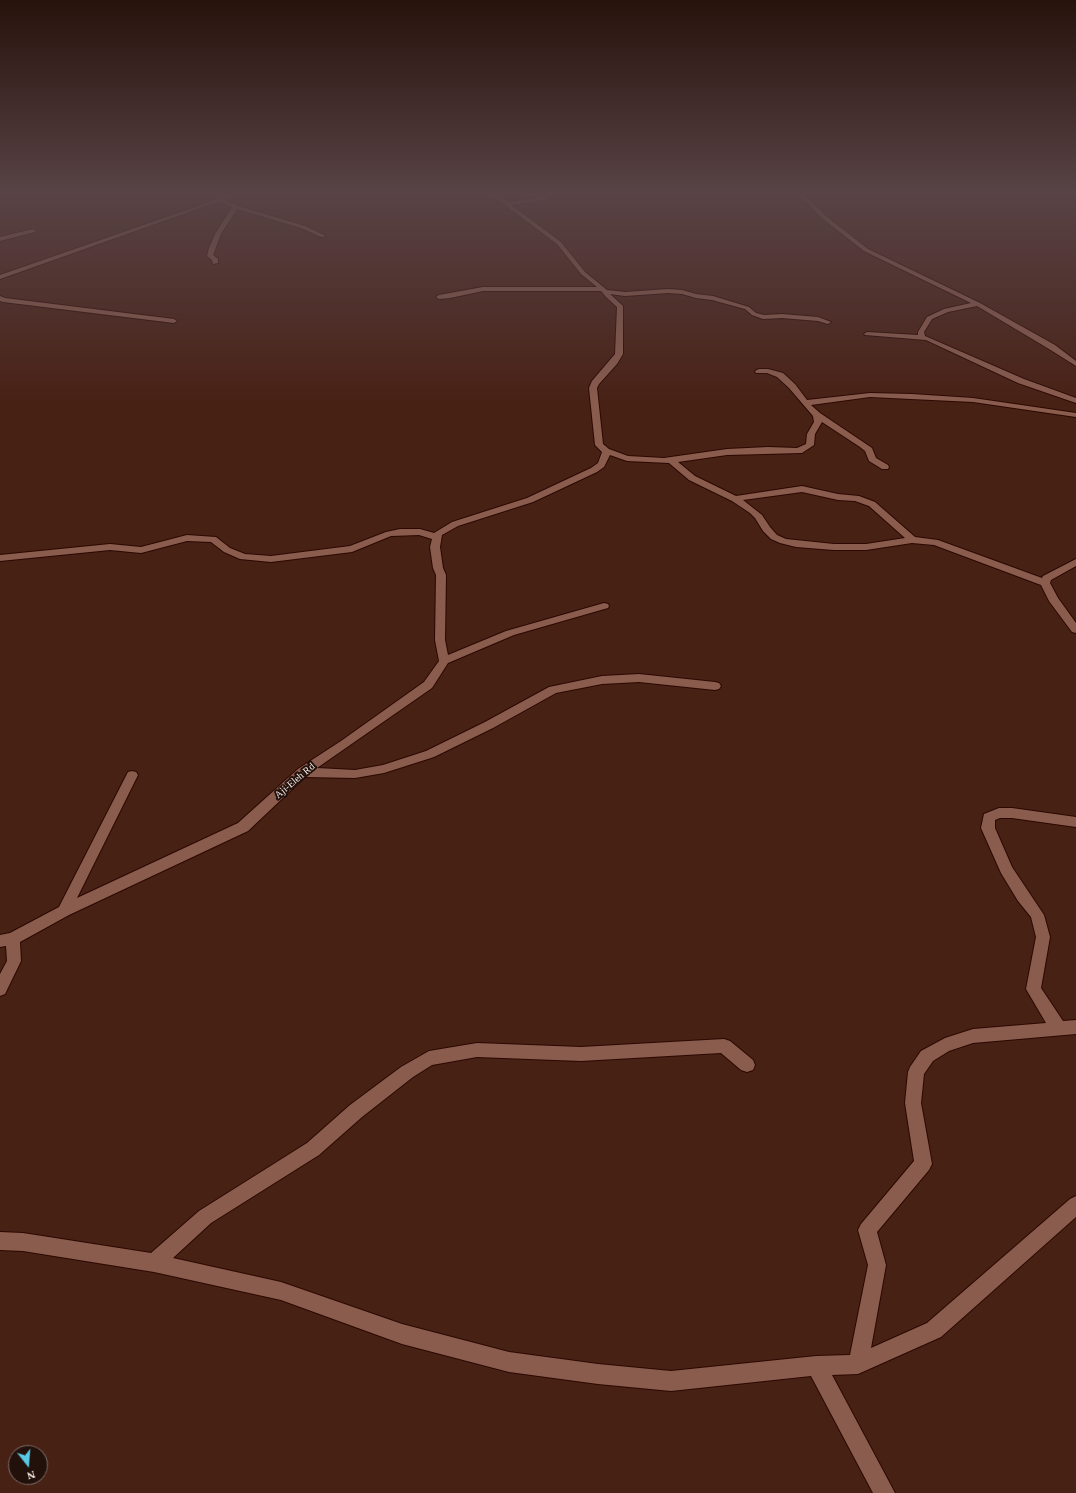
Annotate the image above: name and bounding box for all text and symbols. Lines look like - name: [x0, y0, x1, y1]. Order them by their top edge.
- street label: Aji-Eleh Rd: [273, 761, 317, 801]
- north arrow: [8, 1445, 48, 1485]
- text: N: [26, 1469, 37, 1482]

